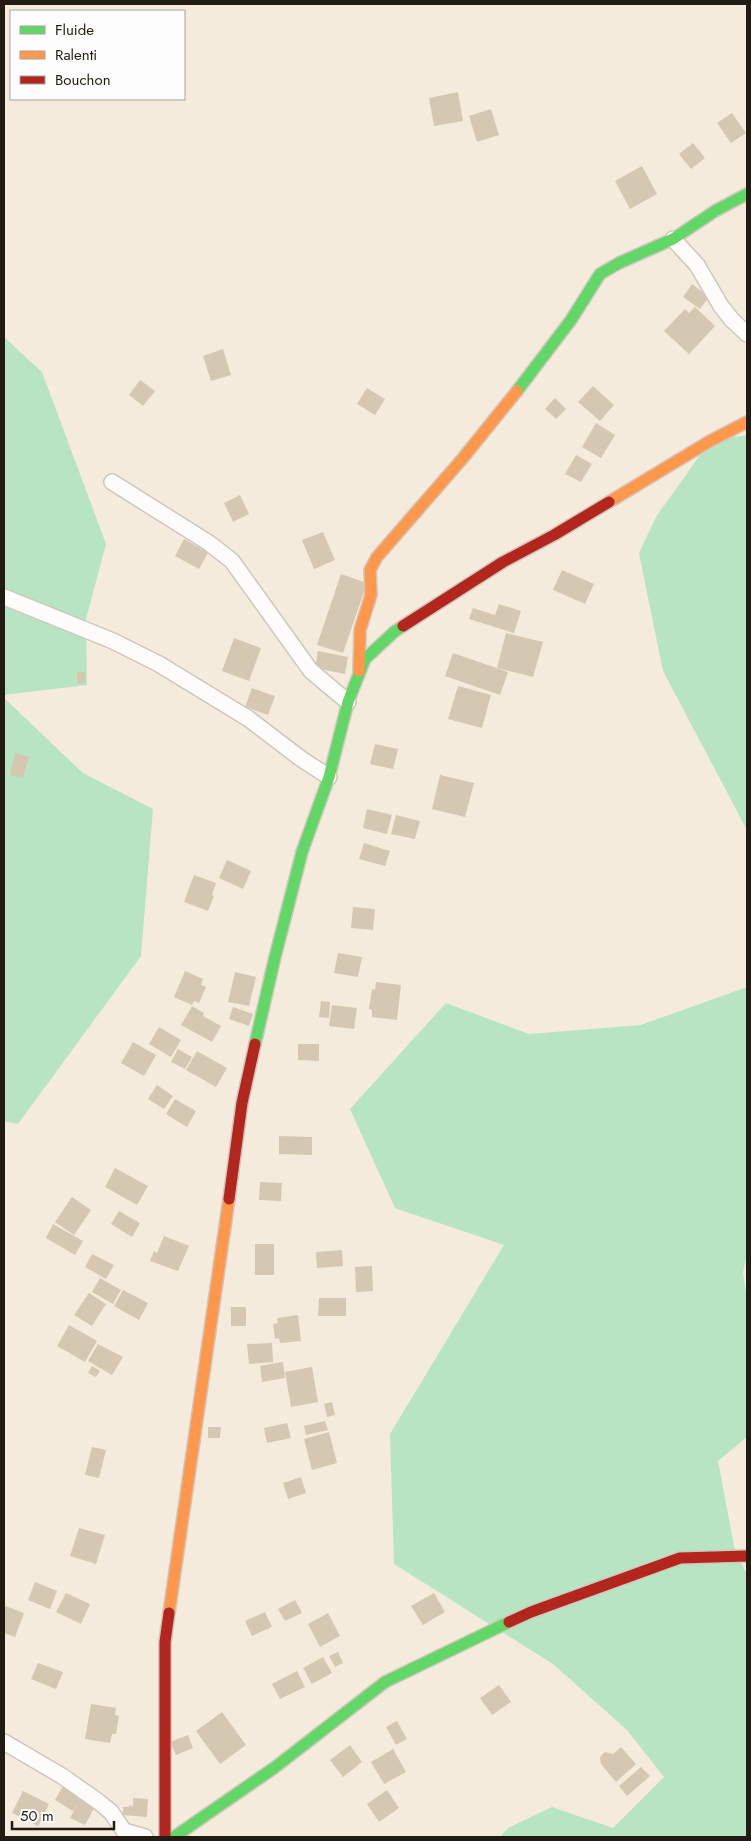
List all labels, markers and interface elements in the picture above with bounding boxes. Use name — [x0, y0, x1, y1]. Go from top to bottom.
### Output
legend — [10, 10, 185, 100]
text: Fluide — [55, 19, 94, 41]
text: Ralenti — [55, 44, 97, 66]
text: Bouchon — [55, 69, 111, 91]
scale bar — [12, 1798, 115, 1830]
text: 50 m — [20, 1805, 54, 1827]

